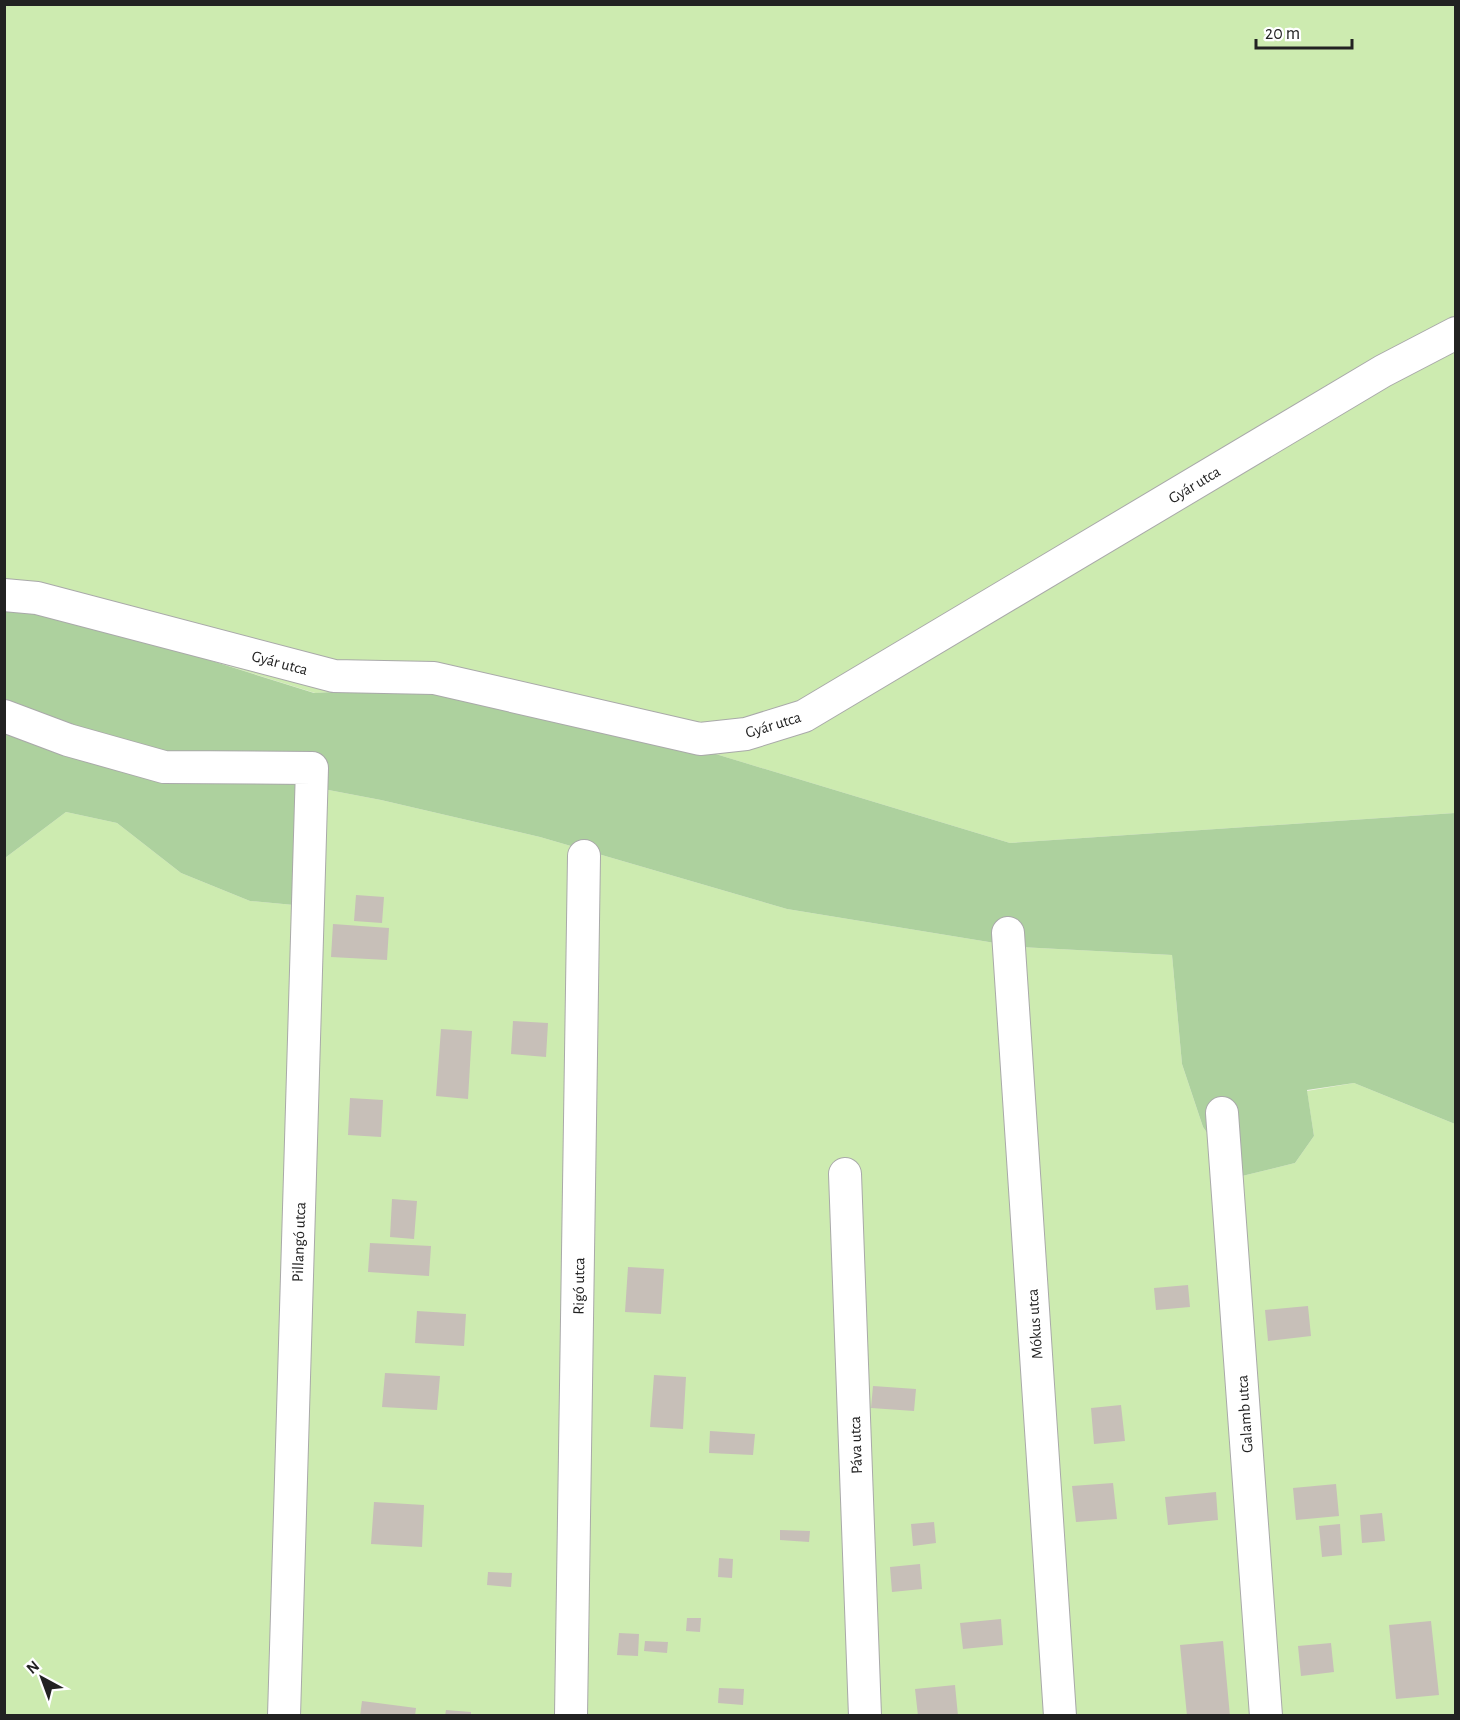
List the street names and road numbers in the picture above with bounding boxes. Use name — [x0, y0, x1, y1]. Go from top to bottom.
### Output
street label: Gyár utca — [1166, 463, 1224, 507]
street label: Gyár utca — [250, 648, 309, 679]
street label: Gyár utca — [744, 709, 803, 742]
street label: Pillangó utca — [290, 1202, 308, 1282]
street label: Rigó utca — [570, 1257, 588, 1315]
street label: Mókus utca — [1025, 1288, 1045, 1360]
street label: Galamb utca — [1234, 1374, 1256, 1453]
street label: Páva utca — [847, 1416, 865, 1474]

